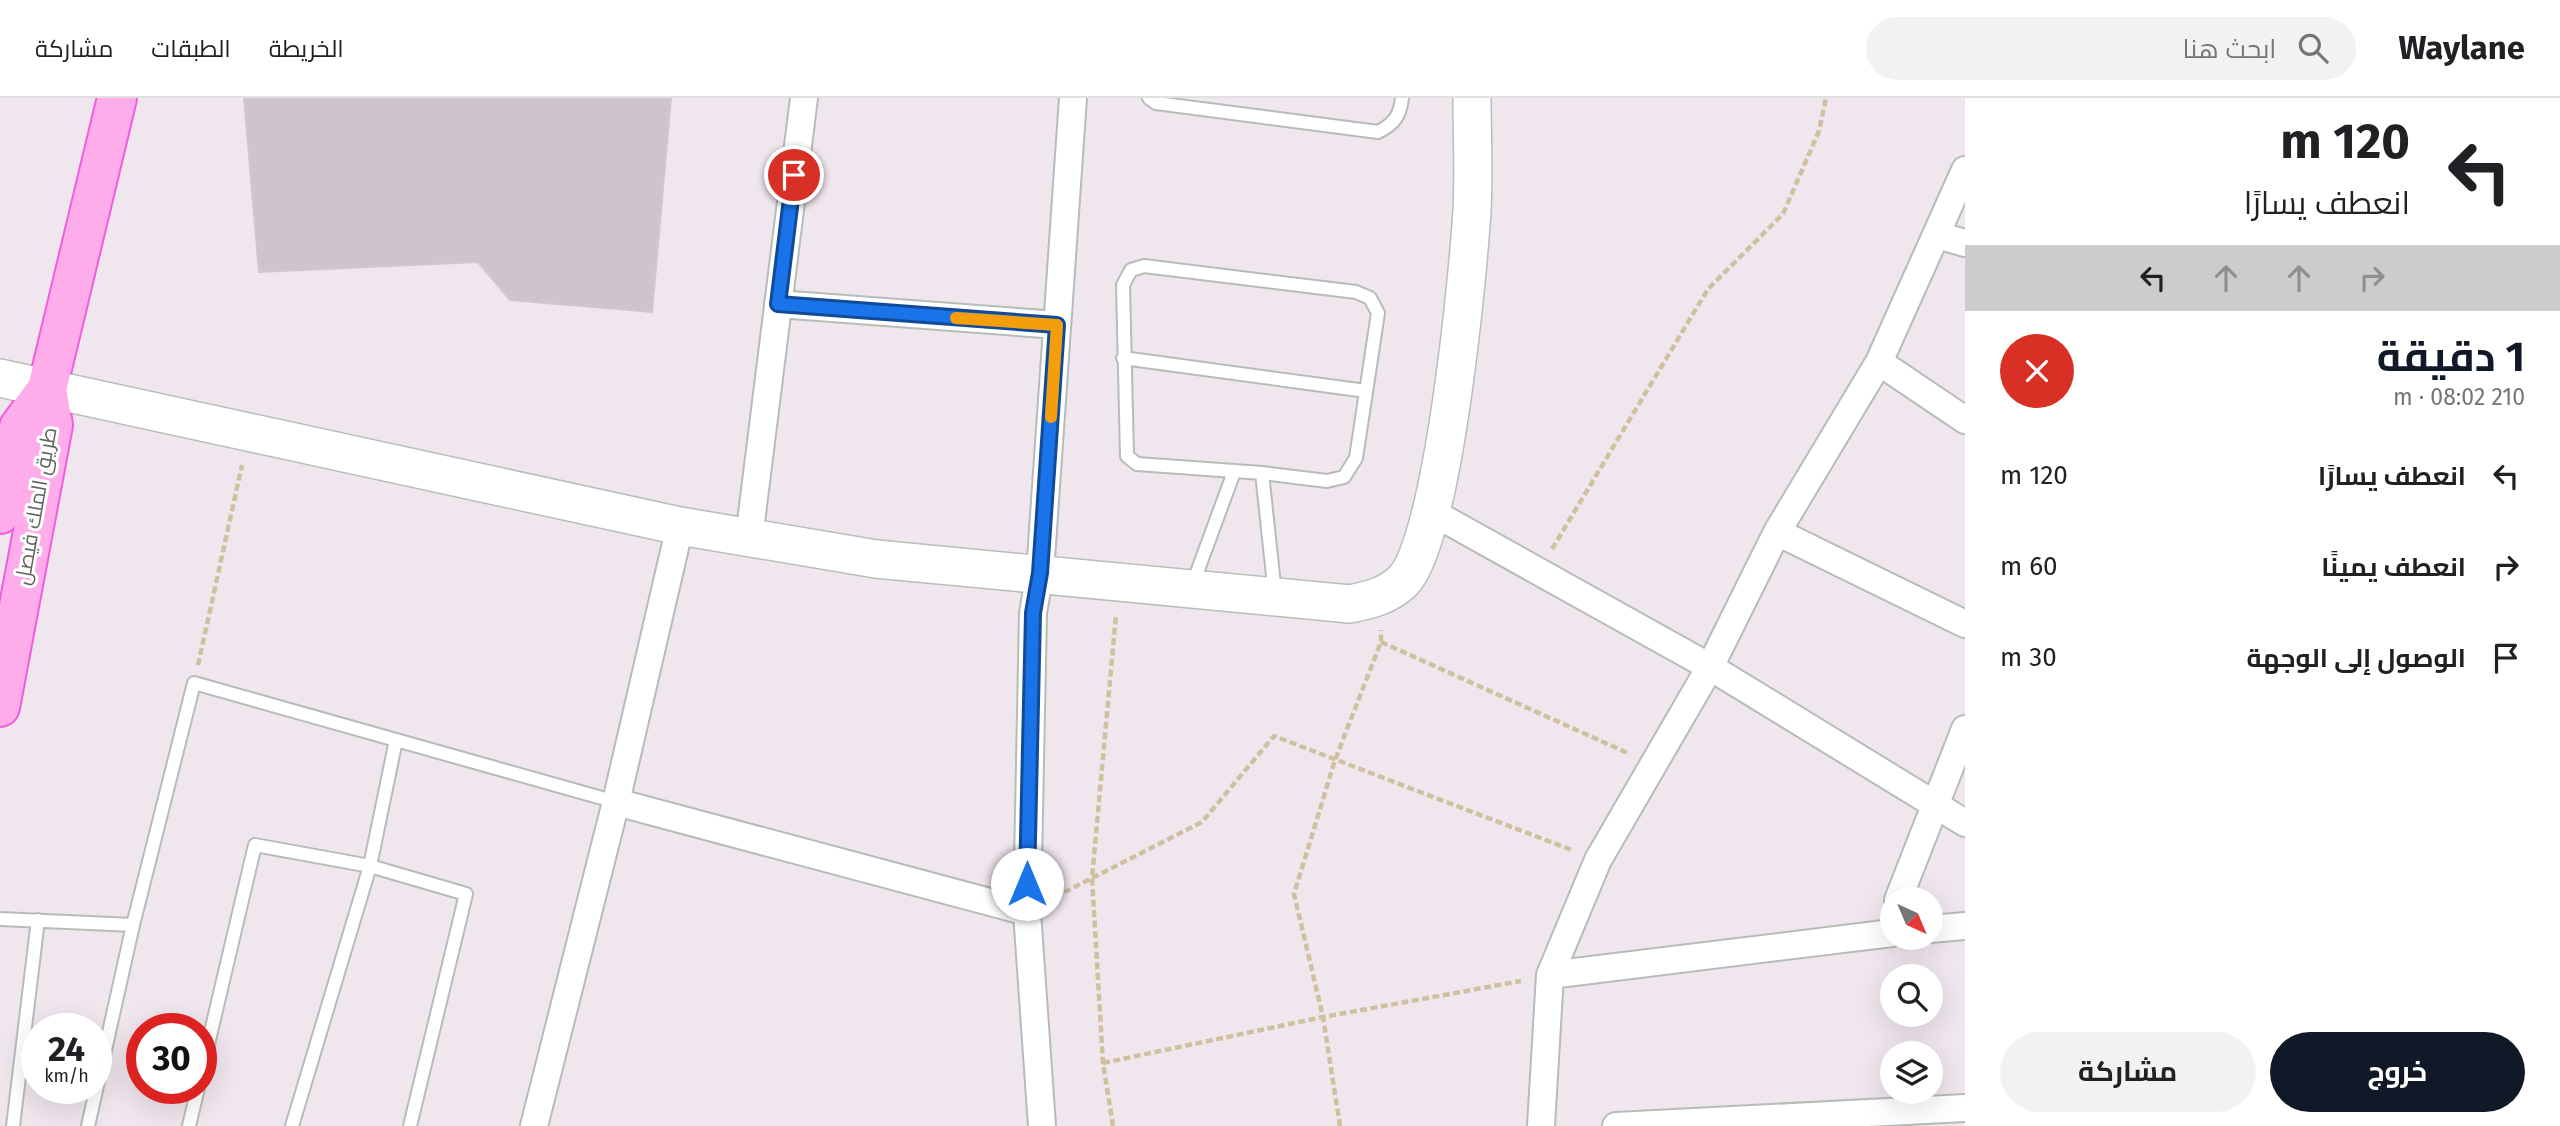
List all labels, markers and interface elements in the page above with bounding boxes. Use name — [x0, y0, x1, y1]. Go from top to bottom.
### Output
search box — [1866, 17, 2356, 80]
text: Waylane — [2398, 28, 2525, 68]
icon: search — [2294, 29, 2332, 67]
text: ابحث هنا — [2183, 34, 2276, 65]
text: مشاركة — [35, 35, 113, 63]
text: الطبقات — [151, 35, 231, 63]
text: الخريطة — [269, 35, 344, 63]
text: 120 m — [2280, 112, 2410, 171]
icon: left — [2434, 126, 2525, 217]
pin — [764, 145, 824, 205]
icon: arrive — [775, 156, 813, 194]
text: انعطف يسارًا — [2244, 184, 2410, 222]
icon: left — [2134, 259, 2172, 297]
icon: ahead — [2207, 259, 2245, 297]
icon: ahead — [2280, 259, 2318, 297]
icon: right — [2353, 259, 2391, 297]
text: 1 دقيقة — [2377, 332, 2525, 382]
button: close — [2000, 334, 2074, 408]
text: 210 m · 08:02 — [2393, 383, 2525, 411]
street label: طريق الملك فيصل — [9, 425, 63, 587]
icon: left — [2487, 457, 2525, 495]
text: 120 m — [2000, 460, 2068, 491]
text: انعطف يسارًا — [2318, 461, 2466, 492]
icon: right — [2487, 548, 2525, 586]
text: 60 m — [2000, 551, 2058, 582]
text: انعطف يمينًا — [2321, 552, 2466, 583]
icon: arrive — [2487, 639, 2525, 677]
text: 30 m — [2000, 642, 2057, 673]
text: الوصول إلى الوجهة — [2247, 643, 2466, 674]
position arrow — [990, 847, 1064, 921]
north arrow — [1880, 887, 1942, 950]
map controls — [1880, 887, 1943, 1104]
button: search — [1880, 964, 1943, 1027]
speed limit sign: 30 — [126, 1013, 217, 1104]
text: 24 — [48, 1028, 85, 1070]
button: مشاركة — [2000, 1032, 2256, 1112]
button: خروج — [2270, 1032, 2525, 1112]
button: layers — [1880, 1041, 1943, 1104]
text: km/h — [44, 1065, 89, 1087]

